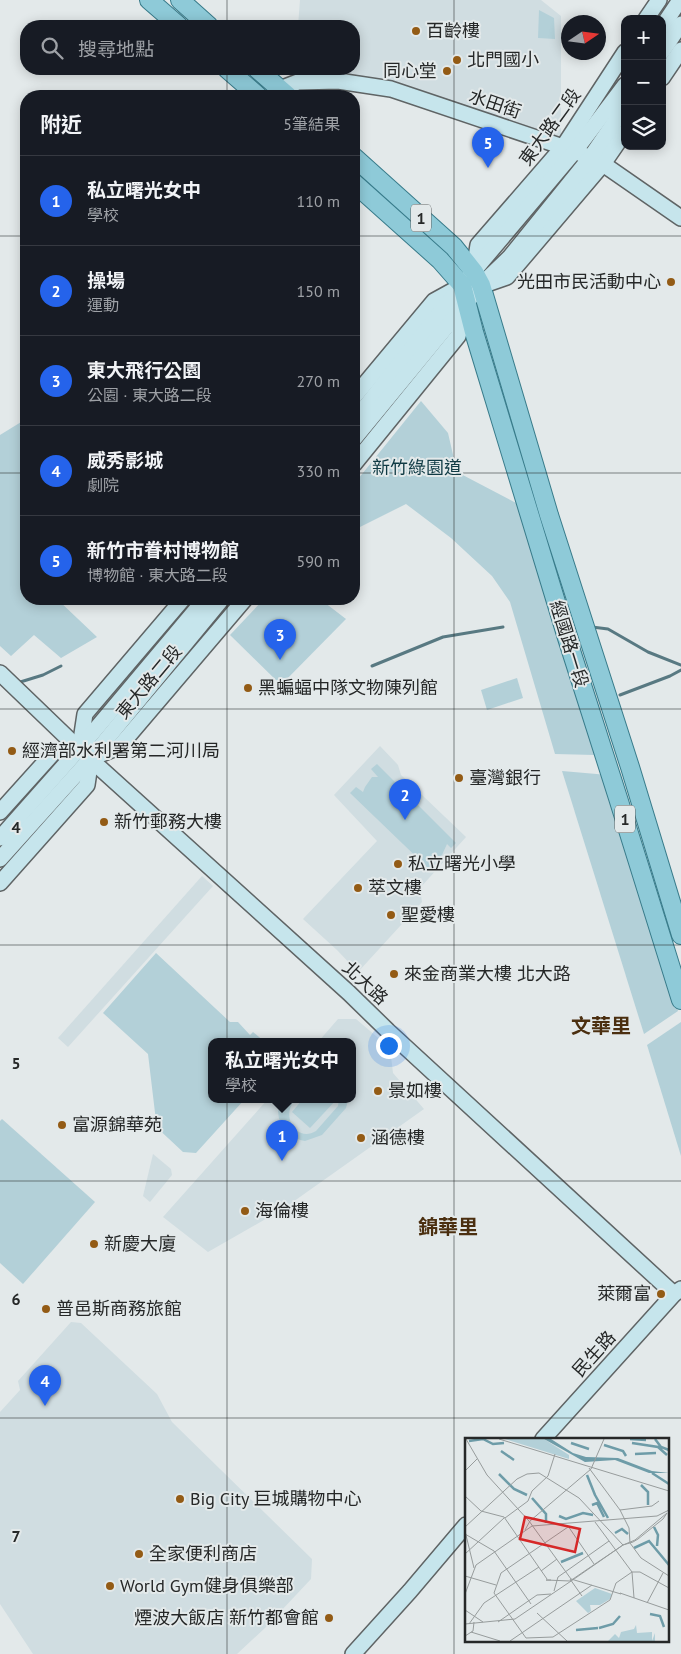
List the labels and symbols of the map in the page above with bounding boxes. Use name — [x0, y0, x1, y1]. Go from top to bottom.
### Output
north arrow — [561, 15, 606, 60]
place label: 百齡樓 — [426, 19, 480, 42]
marker: 百齡樓 — [410, 25, 422, 37]
place label: 北門國小 — [467, 48, 539, 71]
marker: 北門國小 — [451, 54, 463, 66]
place label: 同心堂 — [383, 59, 437, 82]
marker: 同心堂 — [441, 65, 453, 77]
street label: 水田街 — [466, 84, 524, 123]
street label: 東大路二段 — [514, 84, 585, 170]
pin: 5 — [472, 127, 504, 168]
road number: 1 — [411, 204, 431, 232]
place label: 光田市民活動中心 — [517, 270, 661, 293]
marker: 光田市民活動中心 — [665, 276, 677, 288]
park label: 新竹綠園道 — [372, 456, 462, 479]
street label: 經國路一段 — [545, 597, 594, 690]
pin: 3 — [264, 619, 296, 660]
street label: 東大路二段 — [111, 640, 186, 724]
place label: 黑蝙蝠中隊文物陳列館 — [258, 676, 438, 699]
marker: 黑蝙蝠中隊文物陳列館 — [242, 682, 254, 694]
place label: 經濟部水利署第二河川局 — [22, 739, 220, 762]
marker: 經濟部水利署第二河川局 — [6, 745, 18, 757]
place label: 臺灣銀行 — [469, 766, 541, 789]
marker: 臺灣銀行 — [453, 772, 465, 784]
pin: 2 — [389, 779, 421, 820]
road number: 1 — [615, 806, 635, 832]
place label: 新竹郵務大樓 — [114, 810, 222, 833]
marker: 新竹郵務大樓 — [98, 816, 110, 828]
text: 4 — [11, 817, 21, 837]
place label: 私立曙光小學 — [408, 852, 516, 875]
marker: 私立曙光小學 — [392, 858, 404, 870]
place label: 萃文樓 — [368, 876, 422, 899]
marker: 萃文樓 — [352, 882, 364, 894]
place label: 聖愛樓 — [401, 903, 455, 926]
marker: 聖愛樓 — [385, 909, 397, 921]
street label: 北大路 — [338, 956, 393, 1009]
place label: 來金商業大樓 北大路 — [404, 962, 571, 985]
marker: 來金商業大樓 北大路 — [388, 968, 400, 980]
district label: 文華里 — [571, 1013, 631, 1039]
your location — [376, 1033, 402, 1059]
text: 5 — [11, 1053, 21, 1073]
place label: 景如樓 — [388, 1079, 442, 1102]
marker: 景如樓 — [372, 1085, 384, 1097]
place label: 富源錦華苑 — [72, 1113, 162, 1136]
marker: 富源錦華苑 — [56, 1119, 68, 1131]
pin: 1 — [266, 1120, 298, 1161]
place label: 涵德樓 — [371, 1126, 425, 1149]
marker: 涵德樓 — [355, 1132, 367, 1144]
place label: 海倫樓 — [255, 1199, 309, 1222]
marker: 海倫樓 — [239, 1205, 251, 1217]
district label: 錦華里 — [418, 1214, 478, 1240]
place label: 新慶大廈 — [104, 1232, 176, 1255]
marker: 新慶大廈 — [88, 1238, 100, 1250]
place label: 萊爾富 — [597, 1282, 651, 1305]
marker: 萊爾富 — [655, 1288, 667, 1300]
text: 6 — [11, 1289, 21, 1309]
place label: 普邑斯商務旅館 — [56, 1297, 182, 1320]
marker: 普邑斯商務旅館 — [40, 1303, 52, 1315]
street label: 民生路 — [567, 1326, 620, 1381]
pin: 4 — [29, 1365, 61, 1406]
inset map — [465, 1438, 668, 1642]
place label: Big City 巨城購物中心 — [190, 1487, 362, 1510]
marker: Big City 巨城購物中心 — [174, 1493, 186, 1505]
text: 7 — [11, 1526, 21, 1546]
place label: 全家便利商店 — [149, 1542, 257, 1565]
marker: 全家便利商店 — [133, 1548, 145, 1560]
place label: World Gym健身俱樂部 — [120, 1574, 294, 1597]
marker: World Gym健身俱樂部 — [104, 1580, 116, 1592]
place label: 煙波大飯店 新竹都會館 — [134, 1606, 319, 1629]
marker: 煙波大飯店 新竹都會館 — [323, 1612, 335, 1624]

